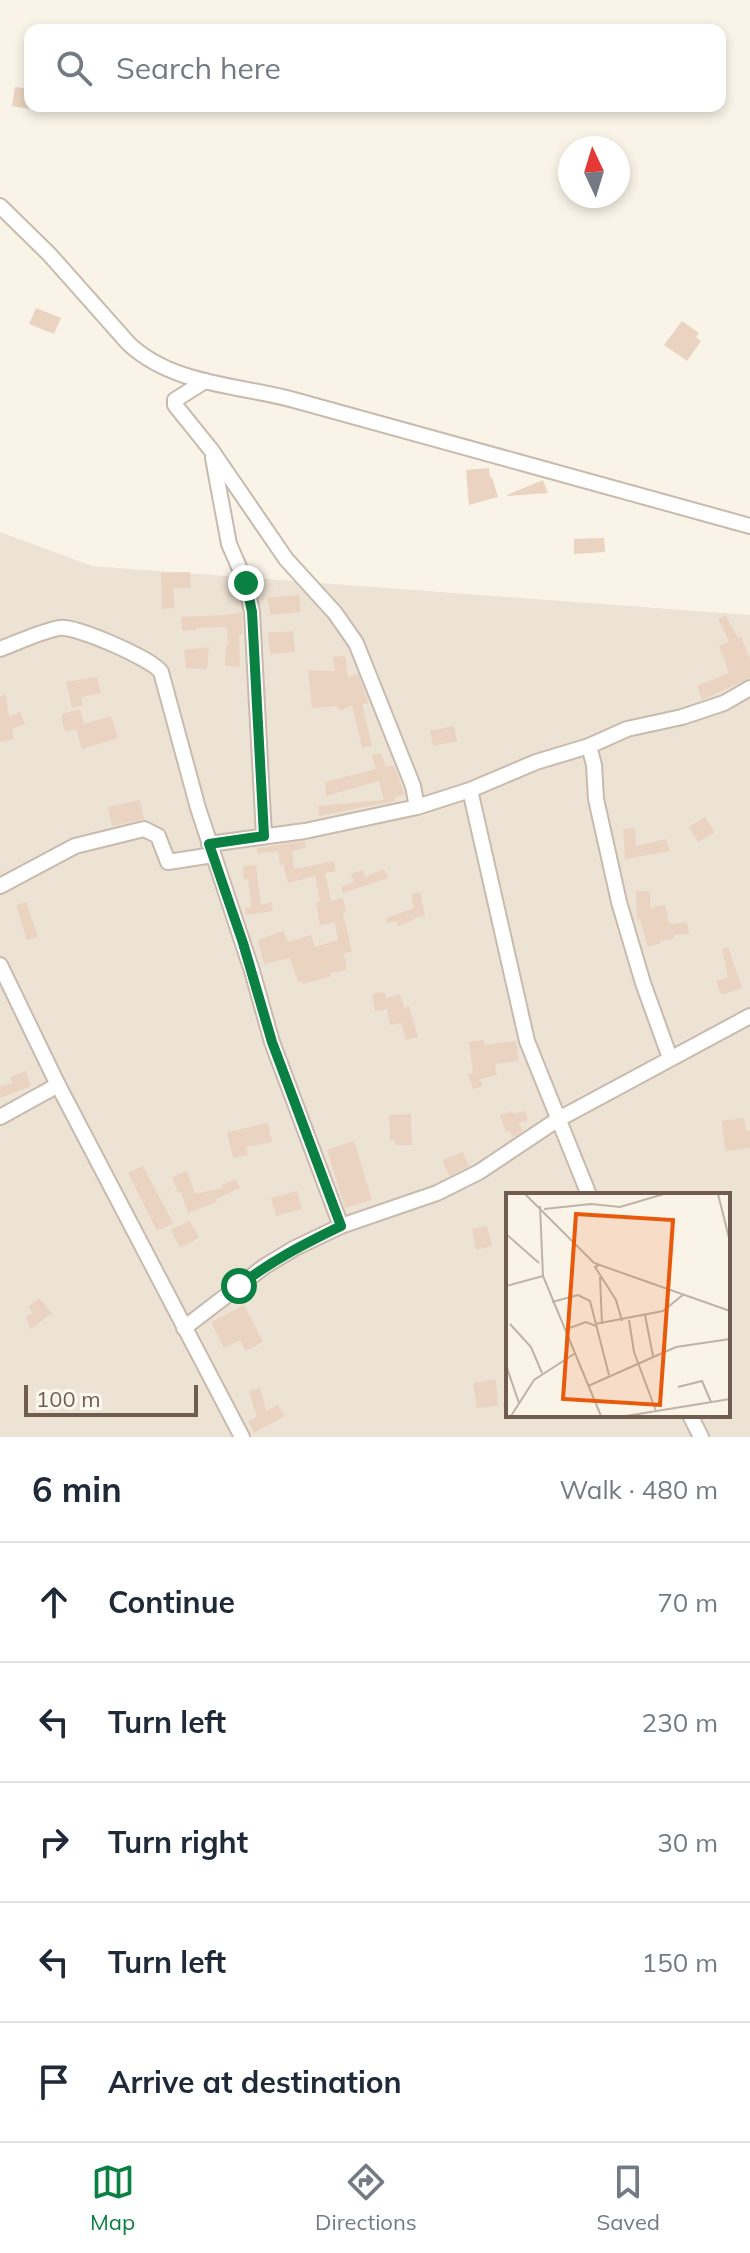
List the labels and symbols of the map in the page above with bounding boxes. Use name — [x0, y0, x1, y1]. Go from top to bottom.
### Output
north arrow — [558, 136, 630, 208]
route end — [228, 565, 264, 601]
inset map — [506, 1193, 730, 1417]
route start — [221, 1268, 257, 1304]
scale bar — [24, 1381, 198, 1417]

